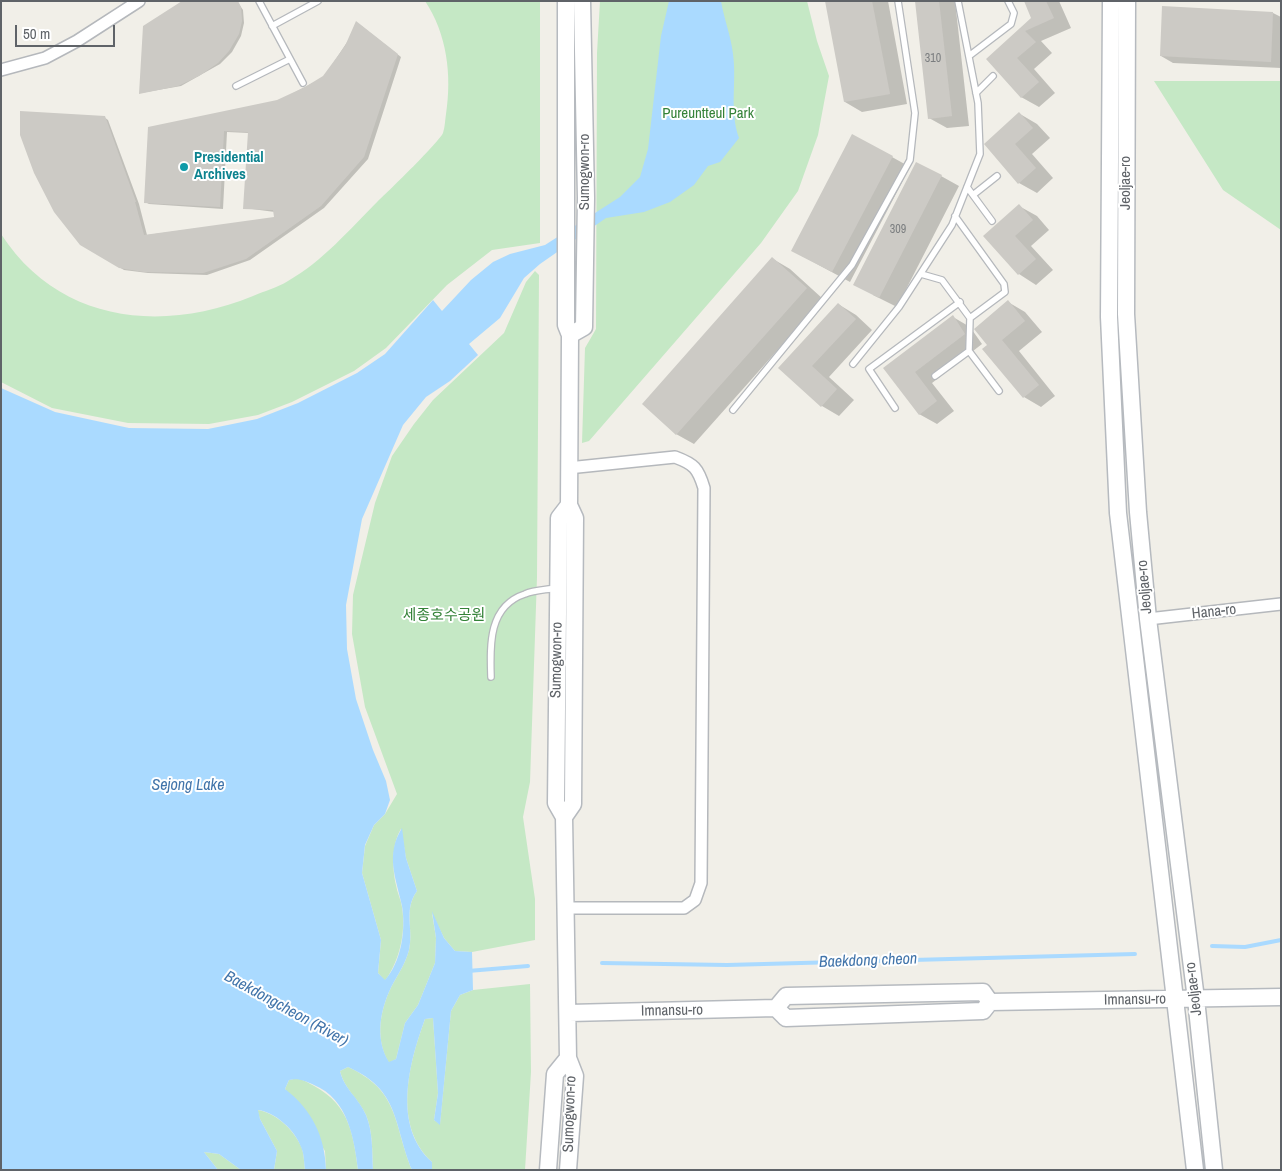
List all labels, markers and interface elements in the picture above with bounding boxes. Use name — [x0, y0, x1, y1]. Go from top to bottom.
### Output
scale bar — [18, 15, 118, 47]
text: 50 m — [23, 23, 50, 44]
house number: 310 — [925, 52, 941, 66]
park label: Pureuntteul Park — [662, 105, 754, 123]
street label: Sumogwon-ro — [576, 134, 594, 210]
place label: Presidential Archives — [194, 149, 264, 184]
street label: Jeoljae-ro — [1117, 156, 1135, 210]
marker: Presidential Archives — [178, 161, 190, 173]
house number: 309 — [890, 223, 906, 237]
street label: Jeoljae-ro — [1134, 559, 1156, 615]
street label: Hana-ro — [1191, 601, 1237, 623]
park label: 세종호수공원 — [403, 607, 485, 625]
street label: Sumogwon-ro — [547, 622, 567, 698]
water label: Sejong Lake — [152, 776, 224, 796]
water label: Baekdong cheon — [818, 950, 918, 972]
street label: Jeoljae-ro — [1182, 961, 1206, 1017]
water label: Baekdongcheon (River) — [221, 967, 351, 1051]
street label: Imnansu-ro — [1104, 990, 1166, 1010]
street label: Imnansu-ro — [641, 1001, 703, 1021]
street label: Sumogwon-ro — [560, 1075, 580, 1153]

